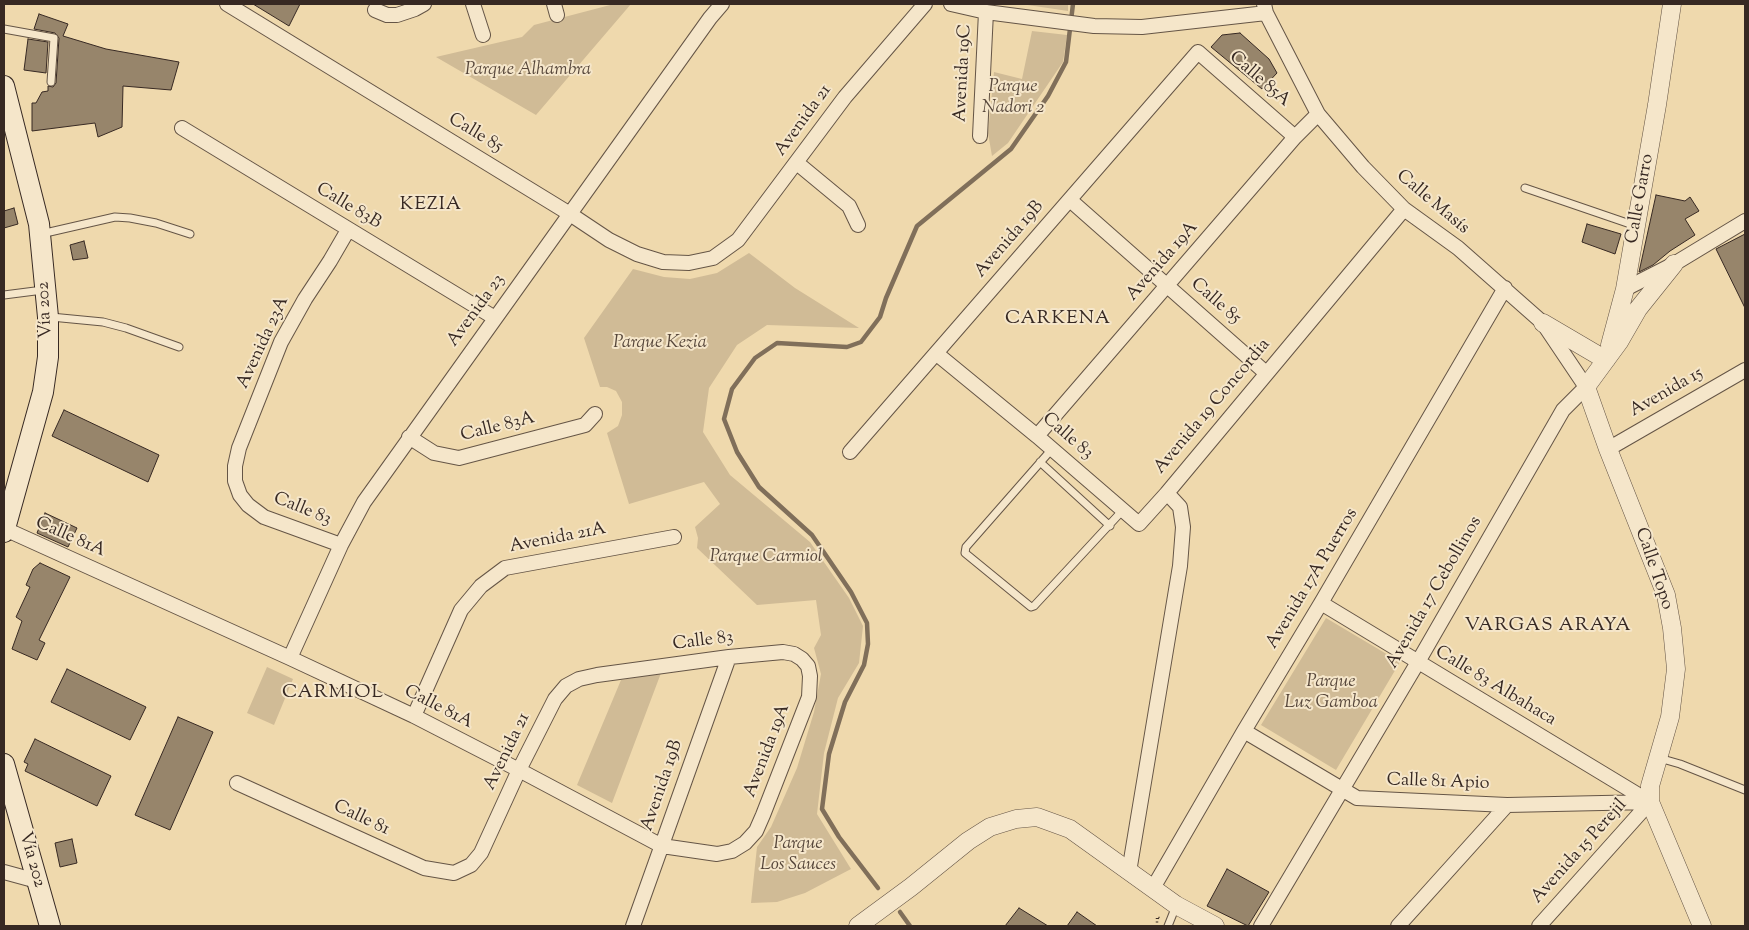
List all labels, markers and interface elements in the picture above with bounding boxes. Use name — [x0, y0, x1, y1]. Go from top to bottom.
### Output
street label: Avenida 19C — [951, 23, 977, 123]
street label: Calle 85A — [1224, 47, 1294, 113]
park label: Parque Alhambra — [465, 60, 591, 82]
park label: Parque Nadori 2 — [982, 77, 1044, 120]
street label: Avenida 21 — [771, 81, 837, 161]
street label: Calle 85 — [444, 109, 506, 159]
street label: Calle Garro — [1622, 152, 1660, 246]
street label: Calle Masís — [1391, 166, 1473, 240]
street label: Calle 83B — [311, 179, 385, 235]
district label: KEZIA — [399, 195, 463, 217]
street label: Avenida 19B — [971, 197, 1049, 283]
street label: Avenida 19A — [1123, 218, 1203, 306]
street label: Avenida 23 — [443, 270, 511, 352]
street label: Calle 85 — [1185, 274, 1245, 330]
street label: Vía 202 — [34, 281, 58, 339]
street label: Avenida 23A — [233, 293, 295, 393]
district label: CARKENA — [1004, 309, 1112, 331]
park label: Parque Kezia — [613, 333, 707, 355]
street label: Avenida 19 Concordia — [1150, 335, 1276, 479]
street label: Avenida 15 — [1626, 363, 1708, 423]
street label: Calle 83A — [459, 408, 537, 448]
street label: Calle 83 — [1037, 409, 1097, 465]
street label: Calle 83 — [270, 489, 334, 531]
street label: Avenida 17A Puerros — [1262, 505, 1364, 653]
street label: Calle 81A — [32, 513, 108, 563]
street label: Avenida 17 Cebollinos — [1383, 513, 1487, 673]
street label: Avenida 21A — [508, 519, 608, 559]
street label: Calle Topo — [1629, 525, 1677, 613]
park label: Parque Carmiol — [710, 547, 822, 569]
district label: VARGAS ARAYA — [1463, 616, 1633, 638]
street label: Calle 83 — [671, 628, 735, 656]
street label: Calle 83 Albahaca — [1430, 642, 1560, 732]
park label: Parque Luz Gamboa — [1284, 672, 1378, 714]
street label: Calle 81A — [400, 681, 476, 735]
district label: CARMIOL — [281, 683, 385, 705]
street label: Avenida 19A — [740, 701, 796, 801]
street label: Avenida 21 — [480, 710, 536, 794]
street label: Avenida 19B — [637, 738, 689, 834]
street label: Calle 81 Apio — [1386, 770, 1490, 796]
street label: Avenida 15 Perejil — [1528, 795, 1632, 909]
street label: Calle 81 — [329, 797, 393, 841]
street label: Vía 202 — [13, 830, 49, 890]
park label: Parque Los Sauces — [760, 834, 836, 876]

